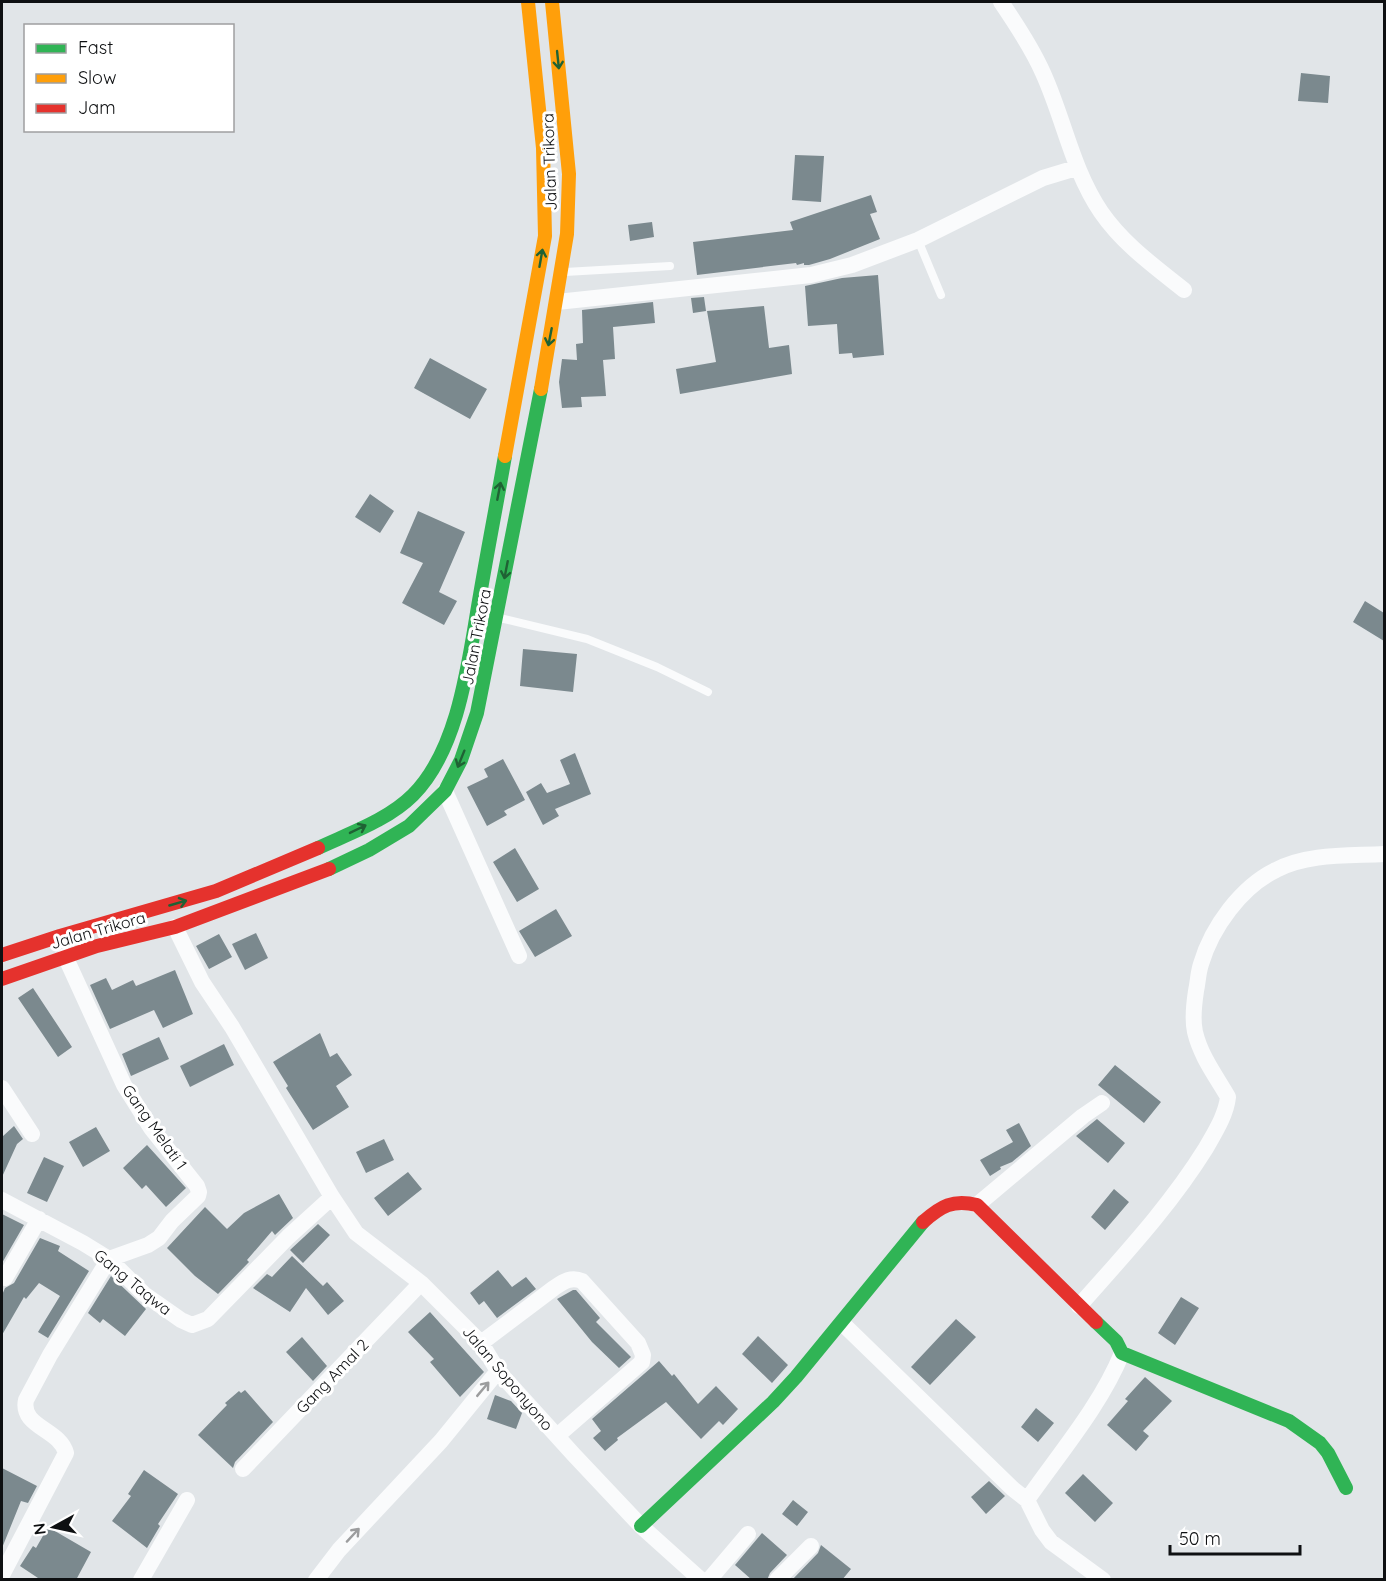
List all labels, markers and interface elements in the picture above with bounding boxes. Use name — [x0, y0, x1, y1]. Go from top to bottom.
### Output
legend — [24, 24, 234, 132]
text: Fast — [78, 36, 113, 59]
one-way arrow — [553, 49, 564, 69]
text: Slow — [78, 66, 116, 89]
text: Jam — [78, 96, 116, 119]
street label: Jalan Trikora — [537, 113, 561, 211]
one-way arrow — [536, 248, 547, 268]
one-way arrow — [544, 326, 555, 346]
one-way arrow — [494, 482, 505, 501]
one-way arrow — [500, 559, 511, 579]
street label: Jalan Trikora — [457, 587, 495, 687]
one-way arrow — [455, 749, 466, 768]
one-way arrow — [349, 823, 367, 834]
one-way arrow — [168, 897, 187, 908]
street label: Jalan Trikora — [48, 907, 148, 953]
street label: Gang Melati 1 — [118, 1081, 192, 1173]
street label: Gang Taqwa — [90, 1245, 176, 1319]
street label: Jalan Soponyono — [458, 1322, 558, 1434]
street label: Gang Amal 2 — [291, 1334, 373, 1418]
one-way arrow — [476, 1382, 490, 1397]
north arrow — [24, 1497, 84, 1557]
scale bar — [1170, 1518, 1300, 1556]
text: N — [28, 1522, 50, 1536]
one-way arrow — [346, 1527, 360, 1542]
text: 50 m — [1179, 1527, 1221, 1550]

